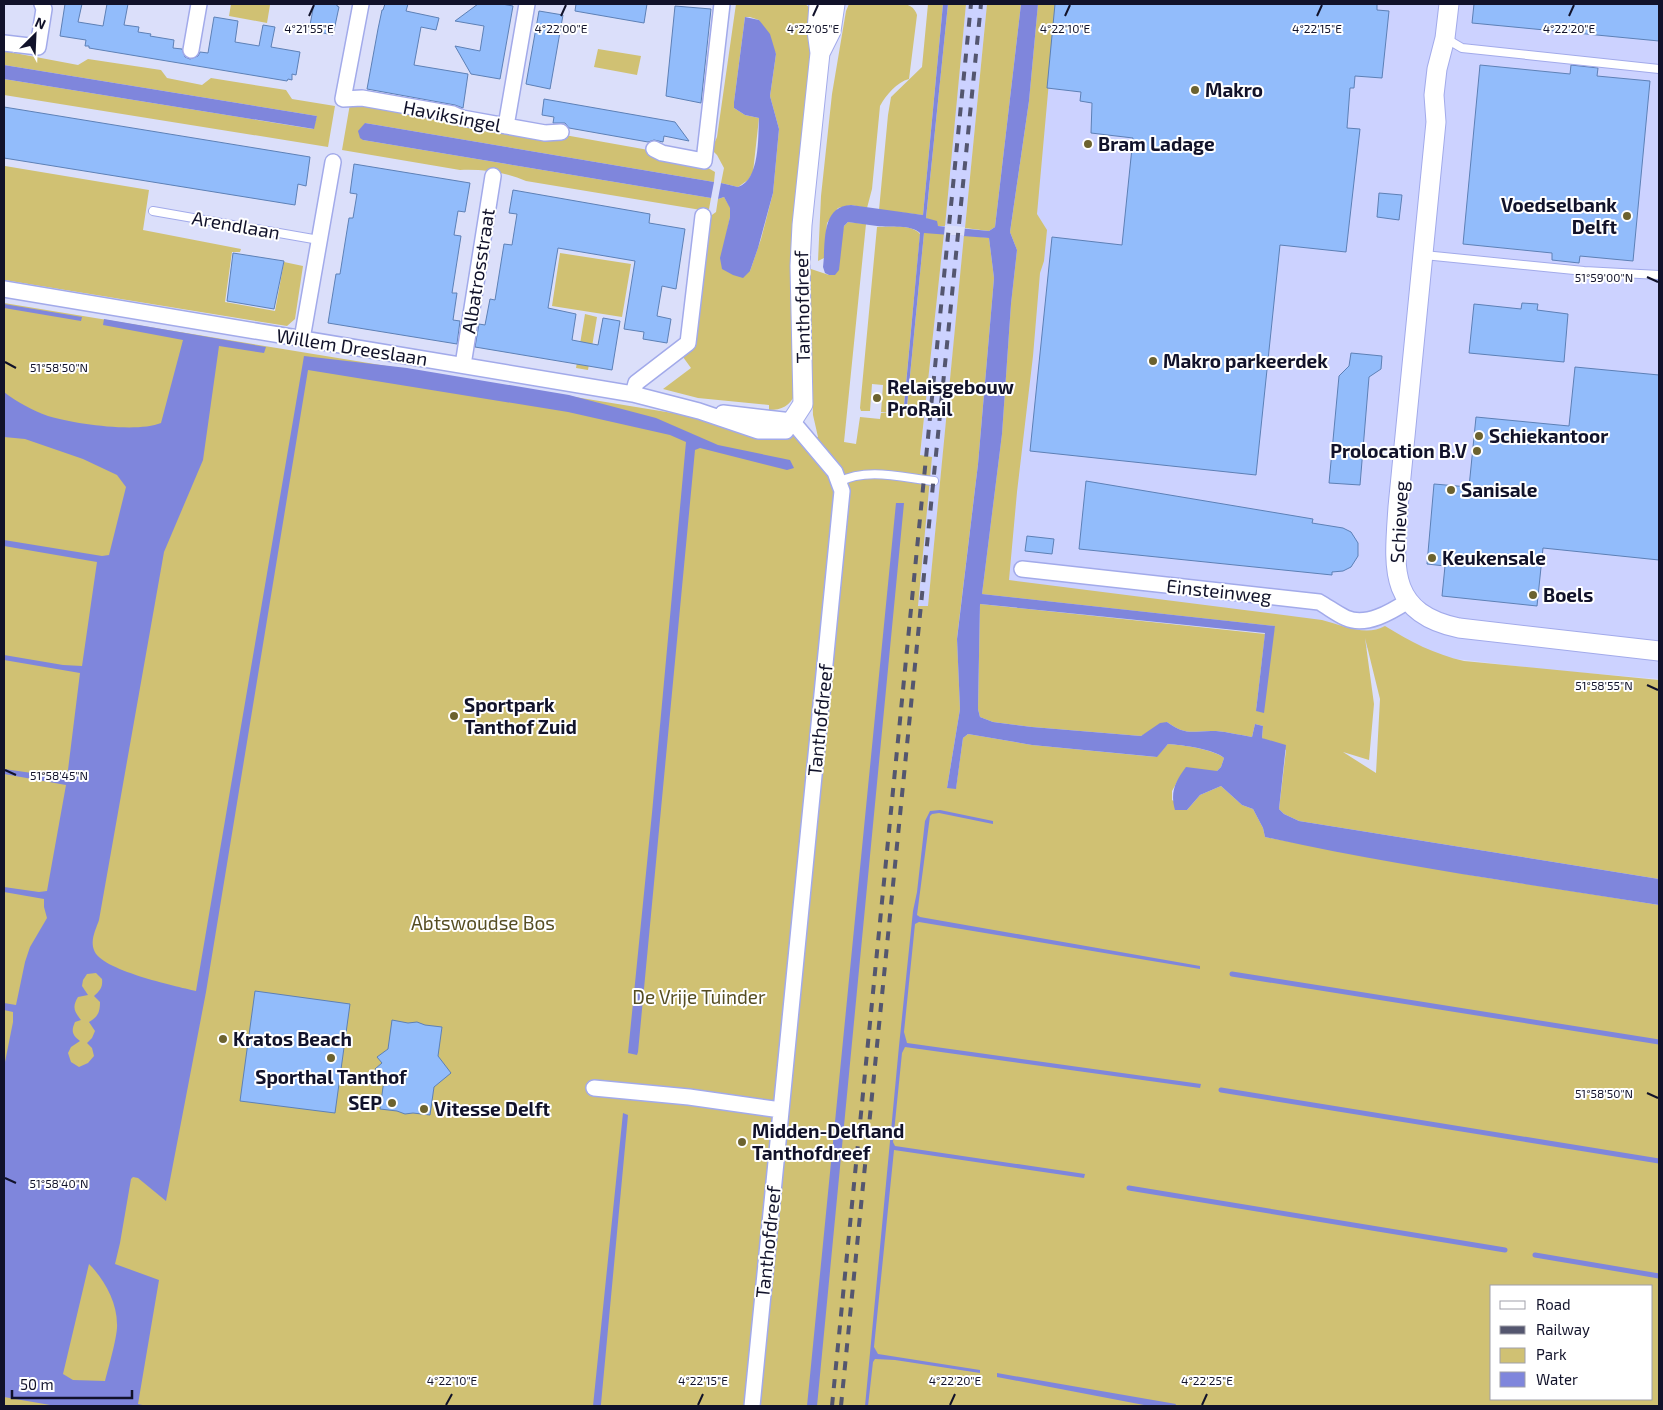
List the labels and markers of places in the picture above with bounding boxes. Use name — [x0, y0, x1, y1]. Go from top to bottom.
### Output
place label: Makro — [1205, 78, 1263, 101]
marker: Makro — [1189, 84, 1201, 96]
place label: Bram Ladage — [1098, 132, 1215, 155]
marker: Bram Ladage — [1082, 138, 1094, 150]
place label: Voedselbank Delft — [1501, 193, 1617, 238]
marker: Voedselbank Delft — [1621, 210, 1633, 222]
place label: Makro parkeerdek — [1163, 349, 1328, 372]
marker: Makro parkeerdek — [1147, 355, 1159, 367]
place label: Relaisgebouw ProRail — [887, 375, 1014, 420]
marker: Relaisgebouw ProRail — [871, 392, 883, 404]
place label: Schiekantoor — [1489, 424, 1608, 447]
marker: Schiekantoor — [1473, 430, 1485, 442]
place label: Prolocation B.V — [1330, 439, 1468, 462]
marker: Prolocation B.V — [1471, 445, 1483, 457]
place label: Sanisale — [1461, 478, 1538, 501]
marker: Sanisale — [1445, 484, 1457, 496]
place label: Keukensale — [1442, 546, 1546, 569]
marker: Keukensale — [1426, 552, 1438, 564]
place label: Boels — [1543, 583, 1593, 606]
marker: Boels — [1527, 589, 1539, 601]
place label: Sportpark Tanthof Zuid — [464, 693, 577, 738]
marker: Sportpark Tanthof Zuid — [448, 710, 460, 722]
place label: Kratos Beach — [233, 1027, 352, 1050]
marker: Kratos Beach — [217, 1033, 229, 1045]
marker: Sporthal Tanthof — [325, 1052, 337, 1064]
place label: Sporthal Tanthof — [255, 1065, 408, 1088]
place label: SEP — [348, 1091, 382, 1114]
marker: SEP — [386, 1097, 398, 1109]
place label: Vitesse Delft — [434, 1097, 550, 1120]
marker: Vitesse Delft — [418, 1103, 430, 1115]
place label: Midden-Delfland Tanthofdreef — [752, 1119, 904, 1164]
marker: Midden-Delfland Tanthofdreef — [736, 1136, 748, 1148]

